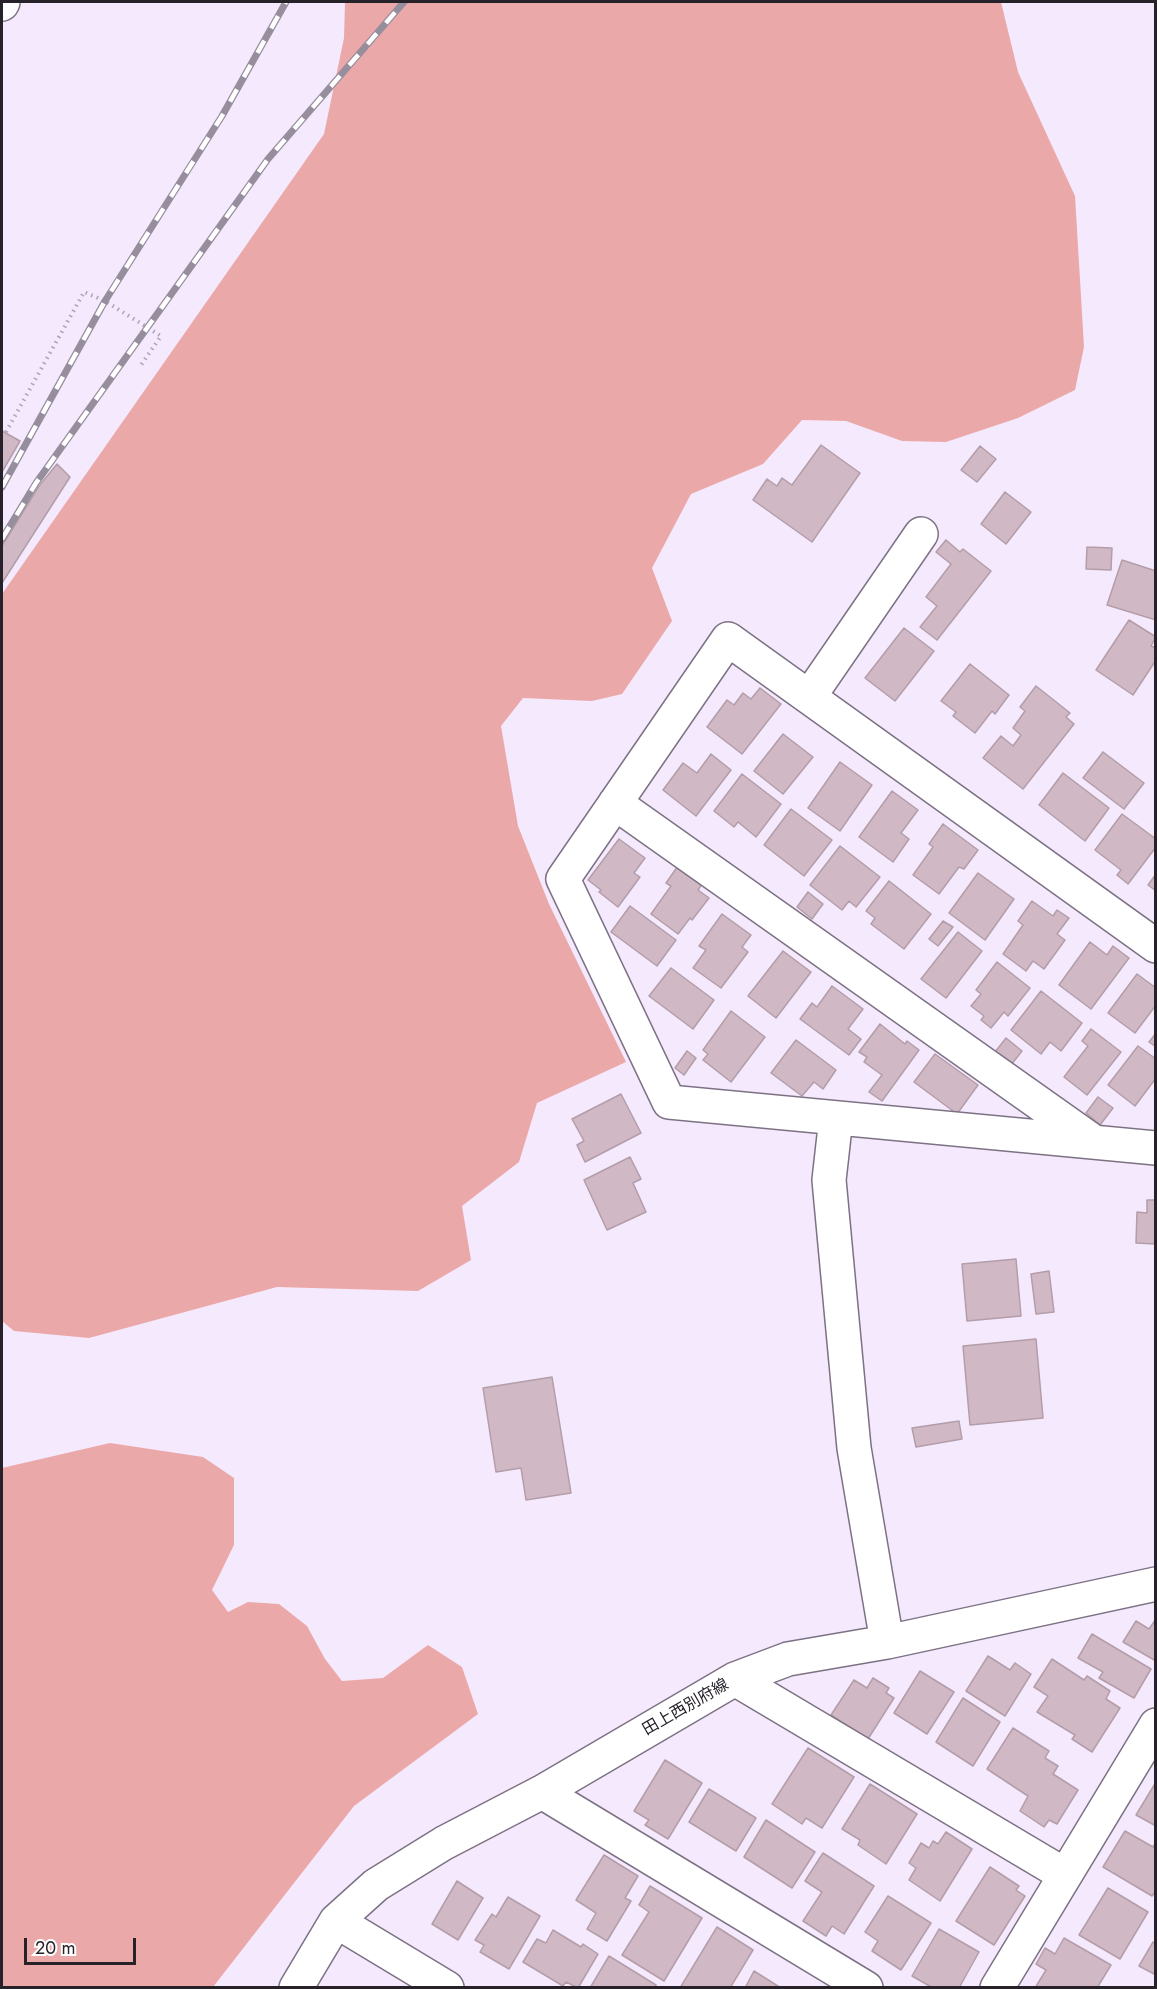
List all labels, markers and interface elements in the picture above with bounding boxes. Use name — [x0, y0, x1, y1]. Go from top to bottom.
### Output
street label: 田上西別府線 — [640, 1676, 732, 1740]
scale bar — [27, 1926, 140, 1964]
text: 20 m — [35, 1935, 75, 1961]

